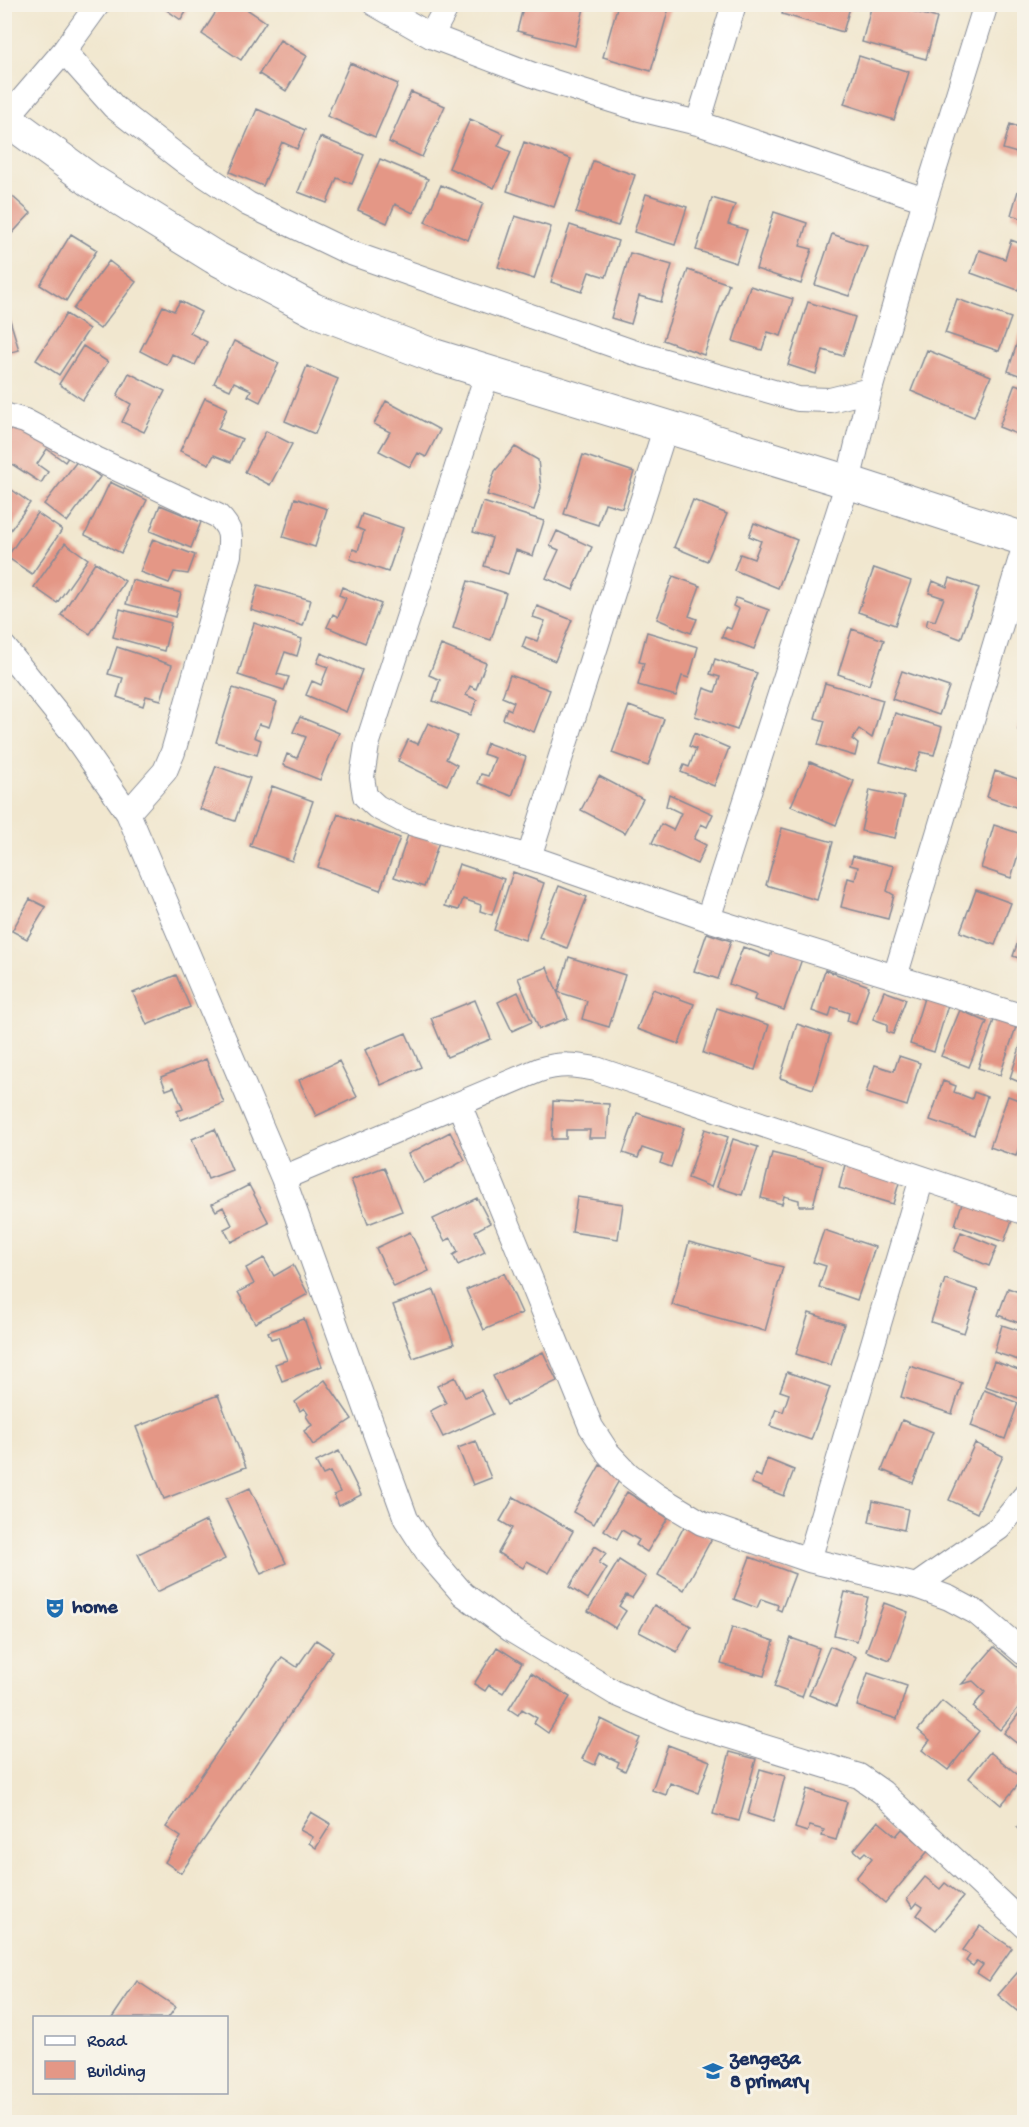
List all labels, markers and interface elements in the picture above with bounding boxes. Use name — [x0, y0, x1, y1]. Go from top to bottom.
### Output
theatre icon: home — [43, 1596, 67, 1620]
place label: home — [72, 1597, 118, 1620]
legend — [33, 2016, 228, 2094]
text: Road — [87, 2032, 128, 2053]
place label: zengeza 8 primary — [729, 2049, 809, 2095]
school or university icon: zengeza 8 primary — [701, 2059, 725, 2083]
text: Building — [86, 2062, 146, 2083]

